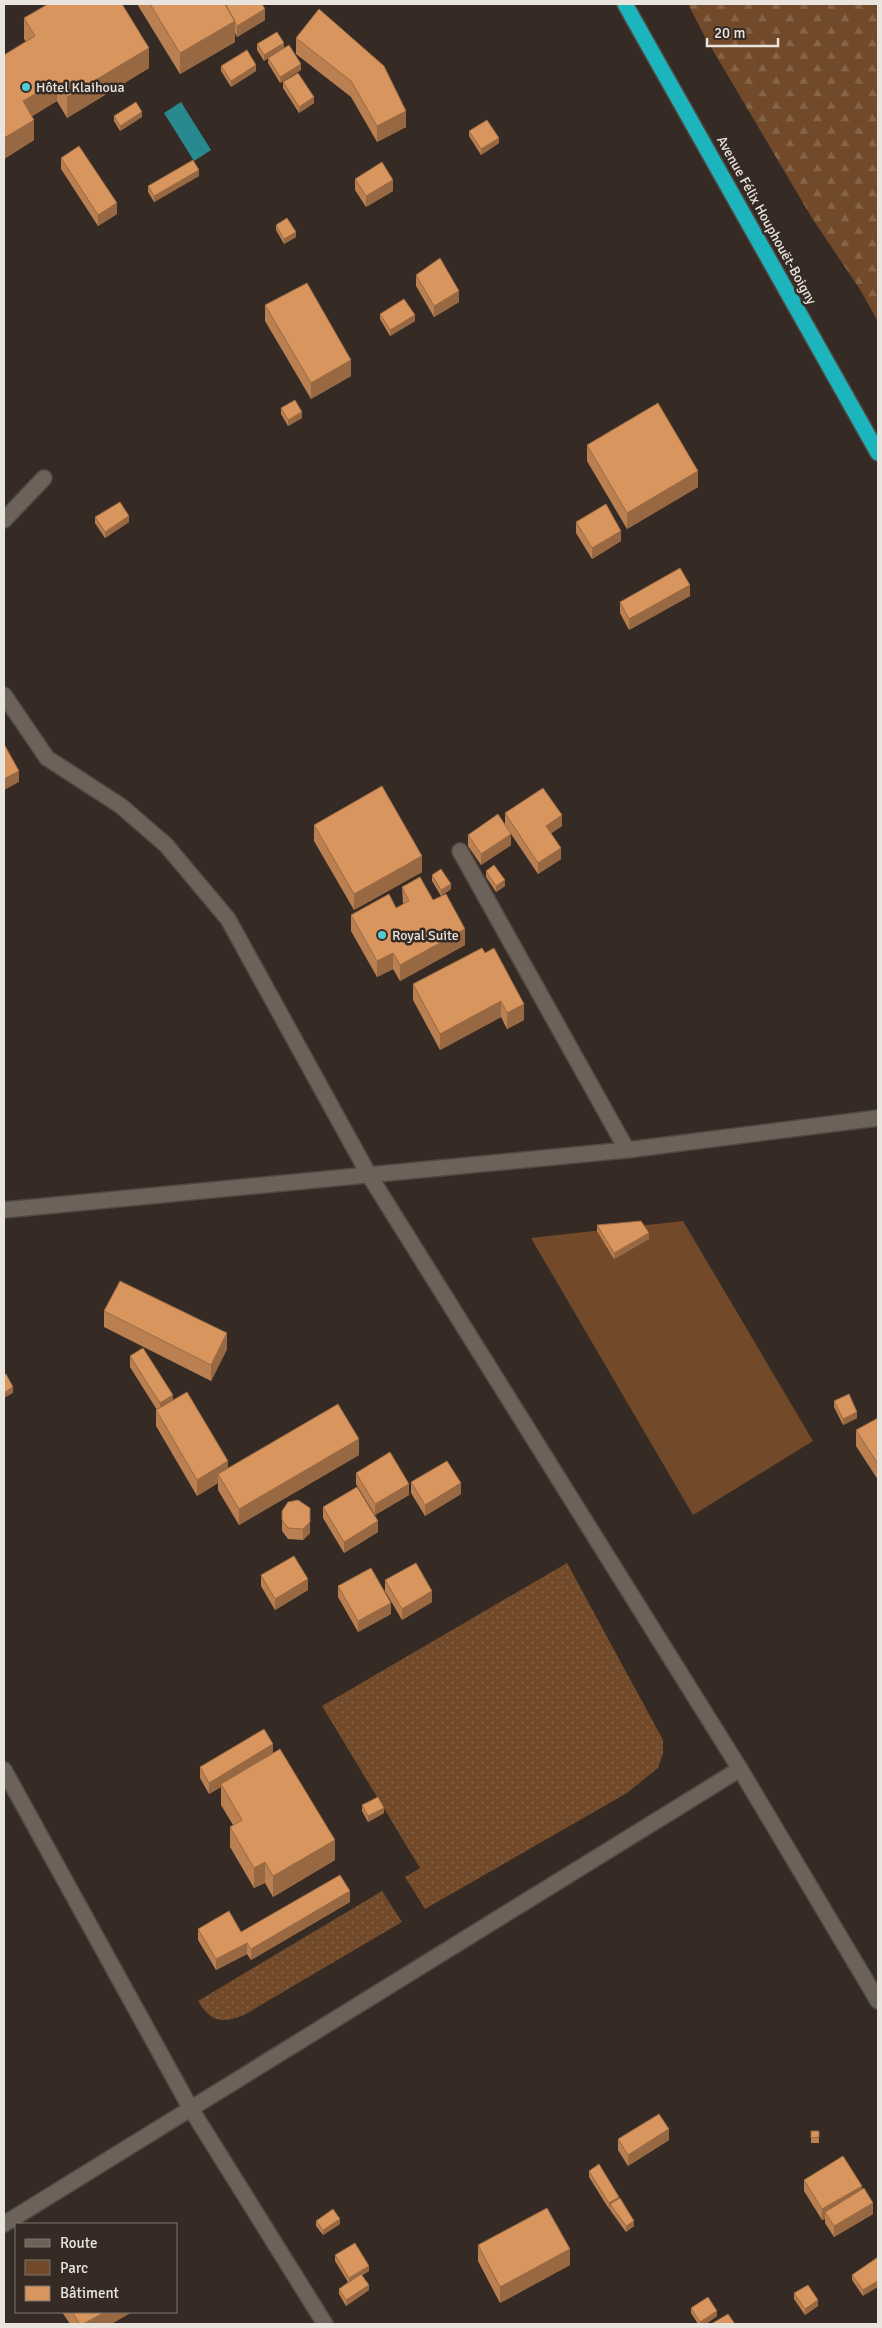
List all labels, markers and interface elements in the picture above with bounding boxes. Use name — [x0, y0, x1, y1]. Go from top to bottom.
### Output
scale bar — [707, 15, 778, 47]
text: 20 m — [714, 24, 745, 42]
place label: Hôtel Klaihoua — [36, 79, 125, 96]
marker: Hôtel Klaihoua — [20, 81, 32, 93]
street label: Avenue Félix Houphouët-Boigny — [713, 133, 820, 308]
place label: Royal Suite — [392, 927, 459, 944]
marker: Royal Suite — [376, 929, 388, 941]
legend — [15, 2223, 178, 2313]
text: Route — [60, 2234, 97, 2252]
text: Parc — [60, 2259, 88, 2277]
text: Bâtiment — [60, 2284, 119, 2302]

